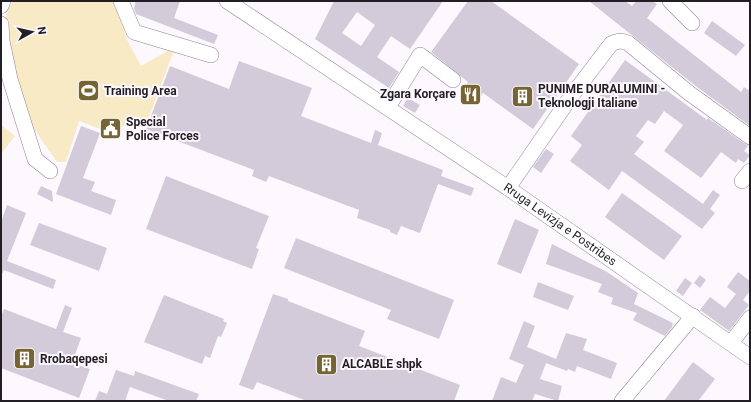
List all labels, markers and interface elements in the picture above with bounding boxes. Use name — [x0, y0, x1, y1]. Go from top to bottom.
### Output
north arrow — [12, 12, 52, 52]
text: N — [34, 26, 48, 36]
sports icon: Training Area — [76, 78, 102, 104]
restaurant icon: Zgara Korçare — [458, 81, 484, 107]
place label: PUNIME DURALUMINI - Teknologji Italiane — [538, 82, 665, 110]
building icon: PUNIME DURALUMINI - Teknologji Italiane — [509, 83, 535, 109]
place label: Training Area — [104, 84, 177, 98]
place label: Zgara Korçare — [380, 87, 457, 101]
place label: Special Police Forces — [126, 115, 199, 143]
public building icon: Special Police Forces — [97, 116, 123, 142]
street label: Rruga Levizja e Postribes — [501, 180, 619, 269]
building icon: Rrobaqepesi — [11, 346, 37, 372]
building icon: ALCABLE shpk — [313, 351, 339, 377]
place label: Rrobaqepesi — [40, 352, 108, 366]
place label: ALCABLE shpk — [342, 357, 423, 371]

